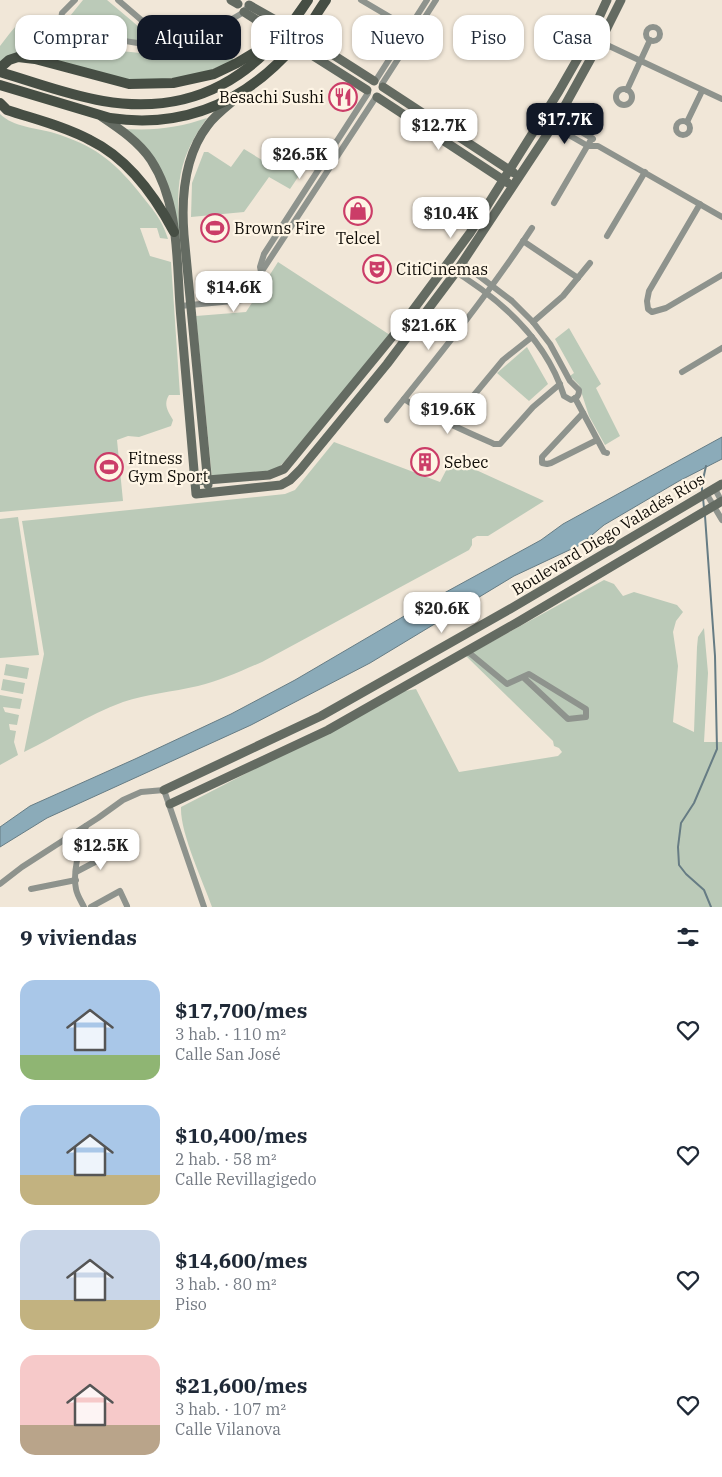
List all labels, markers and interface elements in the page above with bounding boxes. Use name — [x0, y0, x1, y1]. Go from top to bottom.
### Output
chip: Comprar — [15, 15, 127, 60]
chip: Alquilar — [137, 15, 241, 60]
chip: Filtros — [251, 15, 342, 60]
chip: Nuevo — [352, 15, 443, 60]
chip: Piso — [453, 15, 524, 60]
chip: Casa — [534, 15, 610, 60]
restaurant icon: Besachi Sushi — [328, 82, 358, 112]
place label: Besachi Sushi — [219, 87, 324, 107]
pin: $17.7K — [524, 102, 606, 145]
pin: $12.7K — [398, 108, 480, 151]
text: $17.7K — [537, 109, 593, 129]
text: $12.7K — [411, 115, 467, 135]
pin: $26.5K — [259, 138, 341, 180]
text: $26.5K — [272, 144, 328, 164]
shop icon: Telcel — [343, 196, 373, 226]
pin: $10.4K — [410, 196, 492, 239]
text: $10.4K — [423, 203, 479, 223]
sports icon: Browns Fire — [200, 213, 230, 243]
place label: Browns Fire — [234, 218, 325, 238]
place label: Telcel — [336, 228, 380, 248]
theatre icon: CitiCinemas — [362, 254, 392, 284]
place label: CitiCinemas — [396, 259, 488, 279]
pin: $14.6K — [193, 270, 275, 313]
text: $14.6K — [206, 277, 262, 297]
pin: $21.6K — [388, 308, 470, 351]
text: $21.6K — [401, 315, 457, 335]
pin: $19.6K — [407, 392, 489, 435]
text: $19.6K — [420, 399, 476, 419]
building icon: Sebec — [410, 447, 440, 477]
place label: Fitness Gym Sport — [128, 448, 209, 486]
sports icon: Fitness Gym Sport — [94, 452, 124, 482]
place label: Sebec — [444, 452, 489, 472]
street label: Boulevard Diego Valadés Ríos — [508, 468, 708, 600]
pin: $20.6K — [401, 592, 483, 634]
text: $20.6K — [414, 598, 470, 618]
pin: $12.5K — [60, 828, 142, 871]
text: $12.5K — [73, 835, 129, 855]
text: 9 viviendas — [20, 923, 137, 951]
icon: filters — [674, 923, 702, 951]
text: $17,700/mes — [175, 996, 307, 1024]
icon: home — [60, 1000, 120, 1060]
icon: heart — [674, 1016, 702, 1044]
text: 3 hab. · 110 m² — [175, 1024, 286, 1044]
text: Calle San José — [175, 1044, 281, 1064]
text: $10,400/mes — [175, 1121, 307, 1149]
icon: home — [60, 1125, 120, 1185]
icon: heart — [674, 1141, 702, 1169]
text: 2 hab. · 58 m² — [175, 1149, 277, 1169]
text: Calle Revillagigedo — [175, 1169, 317, 1189]
text: $14,600/mes — [175, 1246, 307, 1274]
icon: home — [60, 1250, 120, 1310]
icon: heart — [674, 1266, 702, 1294]
text: 3 hab. · 80 m² — [175, 1274, 277, 1294]
text: Piso — [175, 1294, 207, 1314]
text: $21,600/mes — [175, 1371, 307, 1399]
icon: home — [60, 1375, 120, 1435]
icon: heart — [674, 1391, 702, 1419]
text: 3 hab. · 107 m² — [175, 1399, 286, 1419]
text: Calle Vilanova — [175, 1419, 281, 1439]

